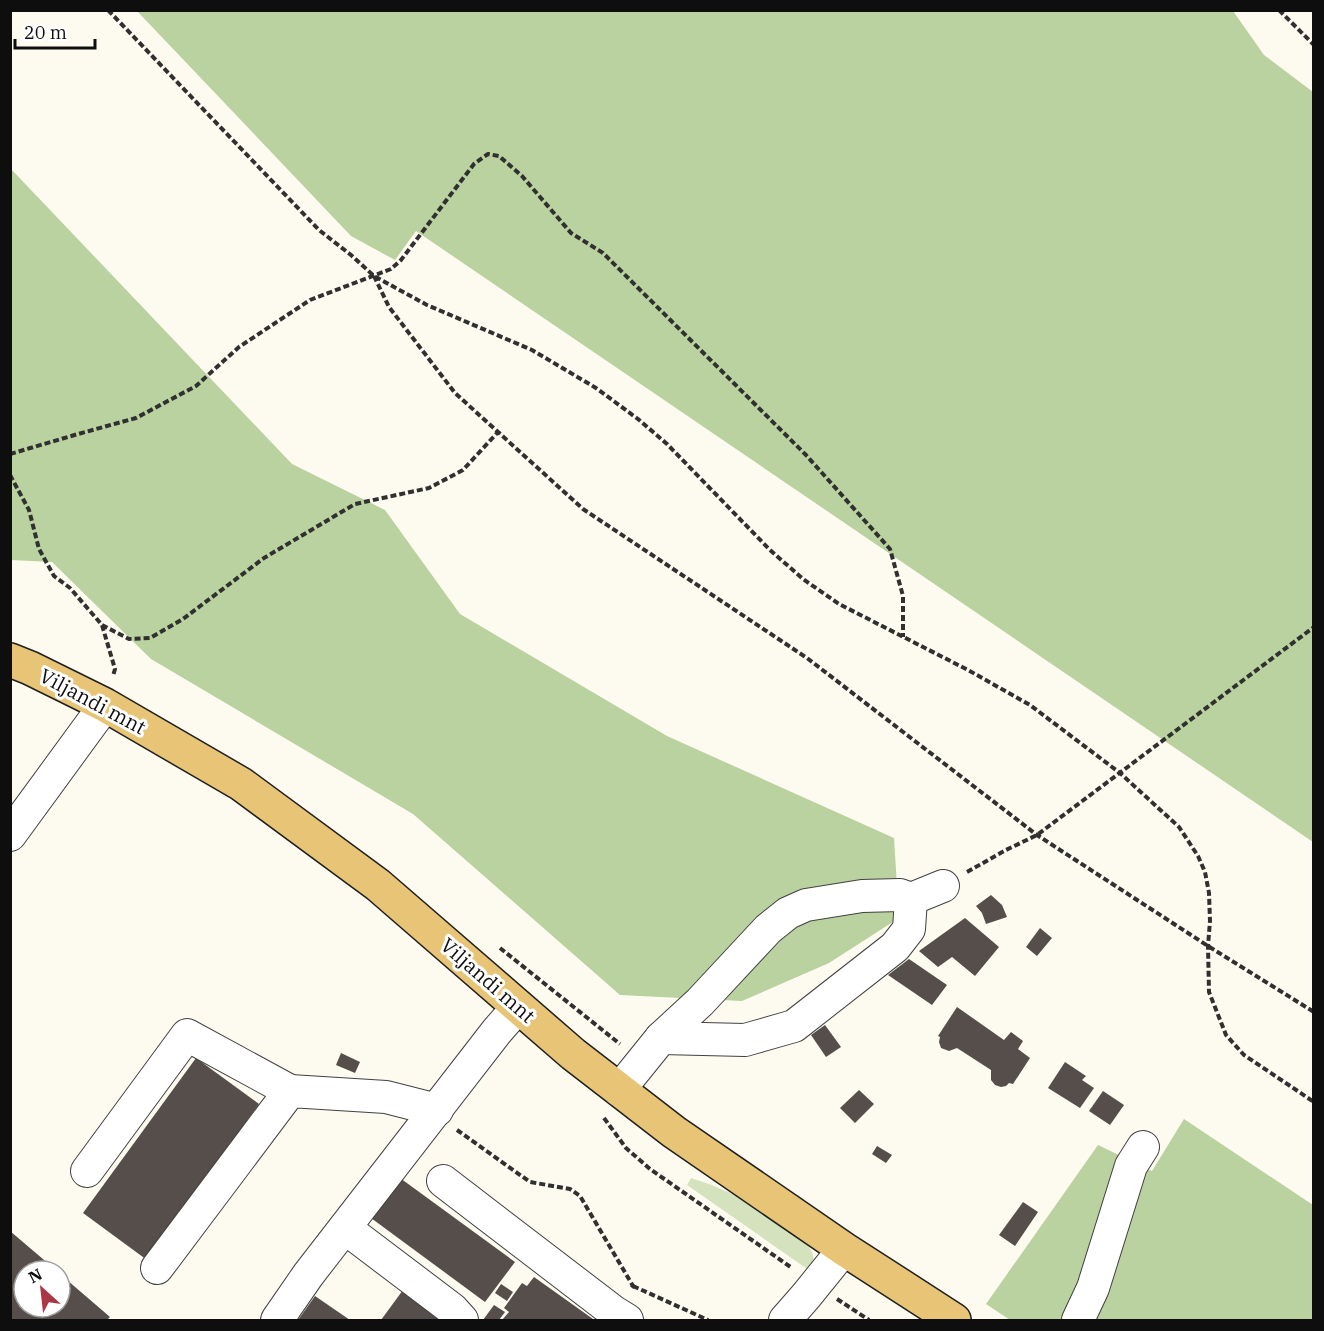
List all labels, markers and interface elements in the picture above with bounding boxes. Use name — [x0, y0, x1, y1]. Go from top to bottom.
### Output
scale bar — [15, 12, 94, 50]
text: 20 m — [24, 21, 67, 44]
street label: Viljandi mnt — [35, 662, 151, 740]
street label: Viljandi mnt — [435, 931, 541, 1029]
north arrow — [12, 1259, 72, 1319]
text: N — [25, 1264, 45, 1287]

